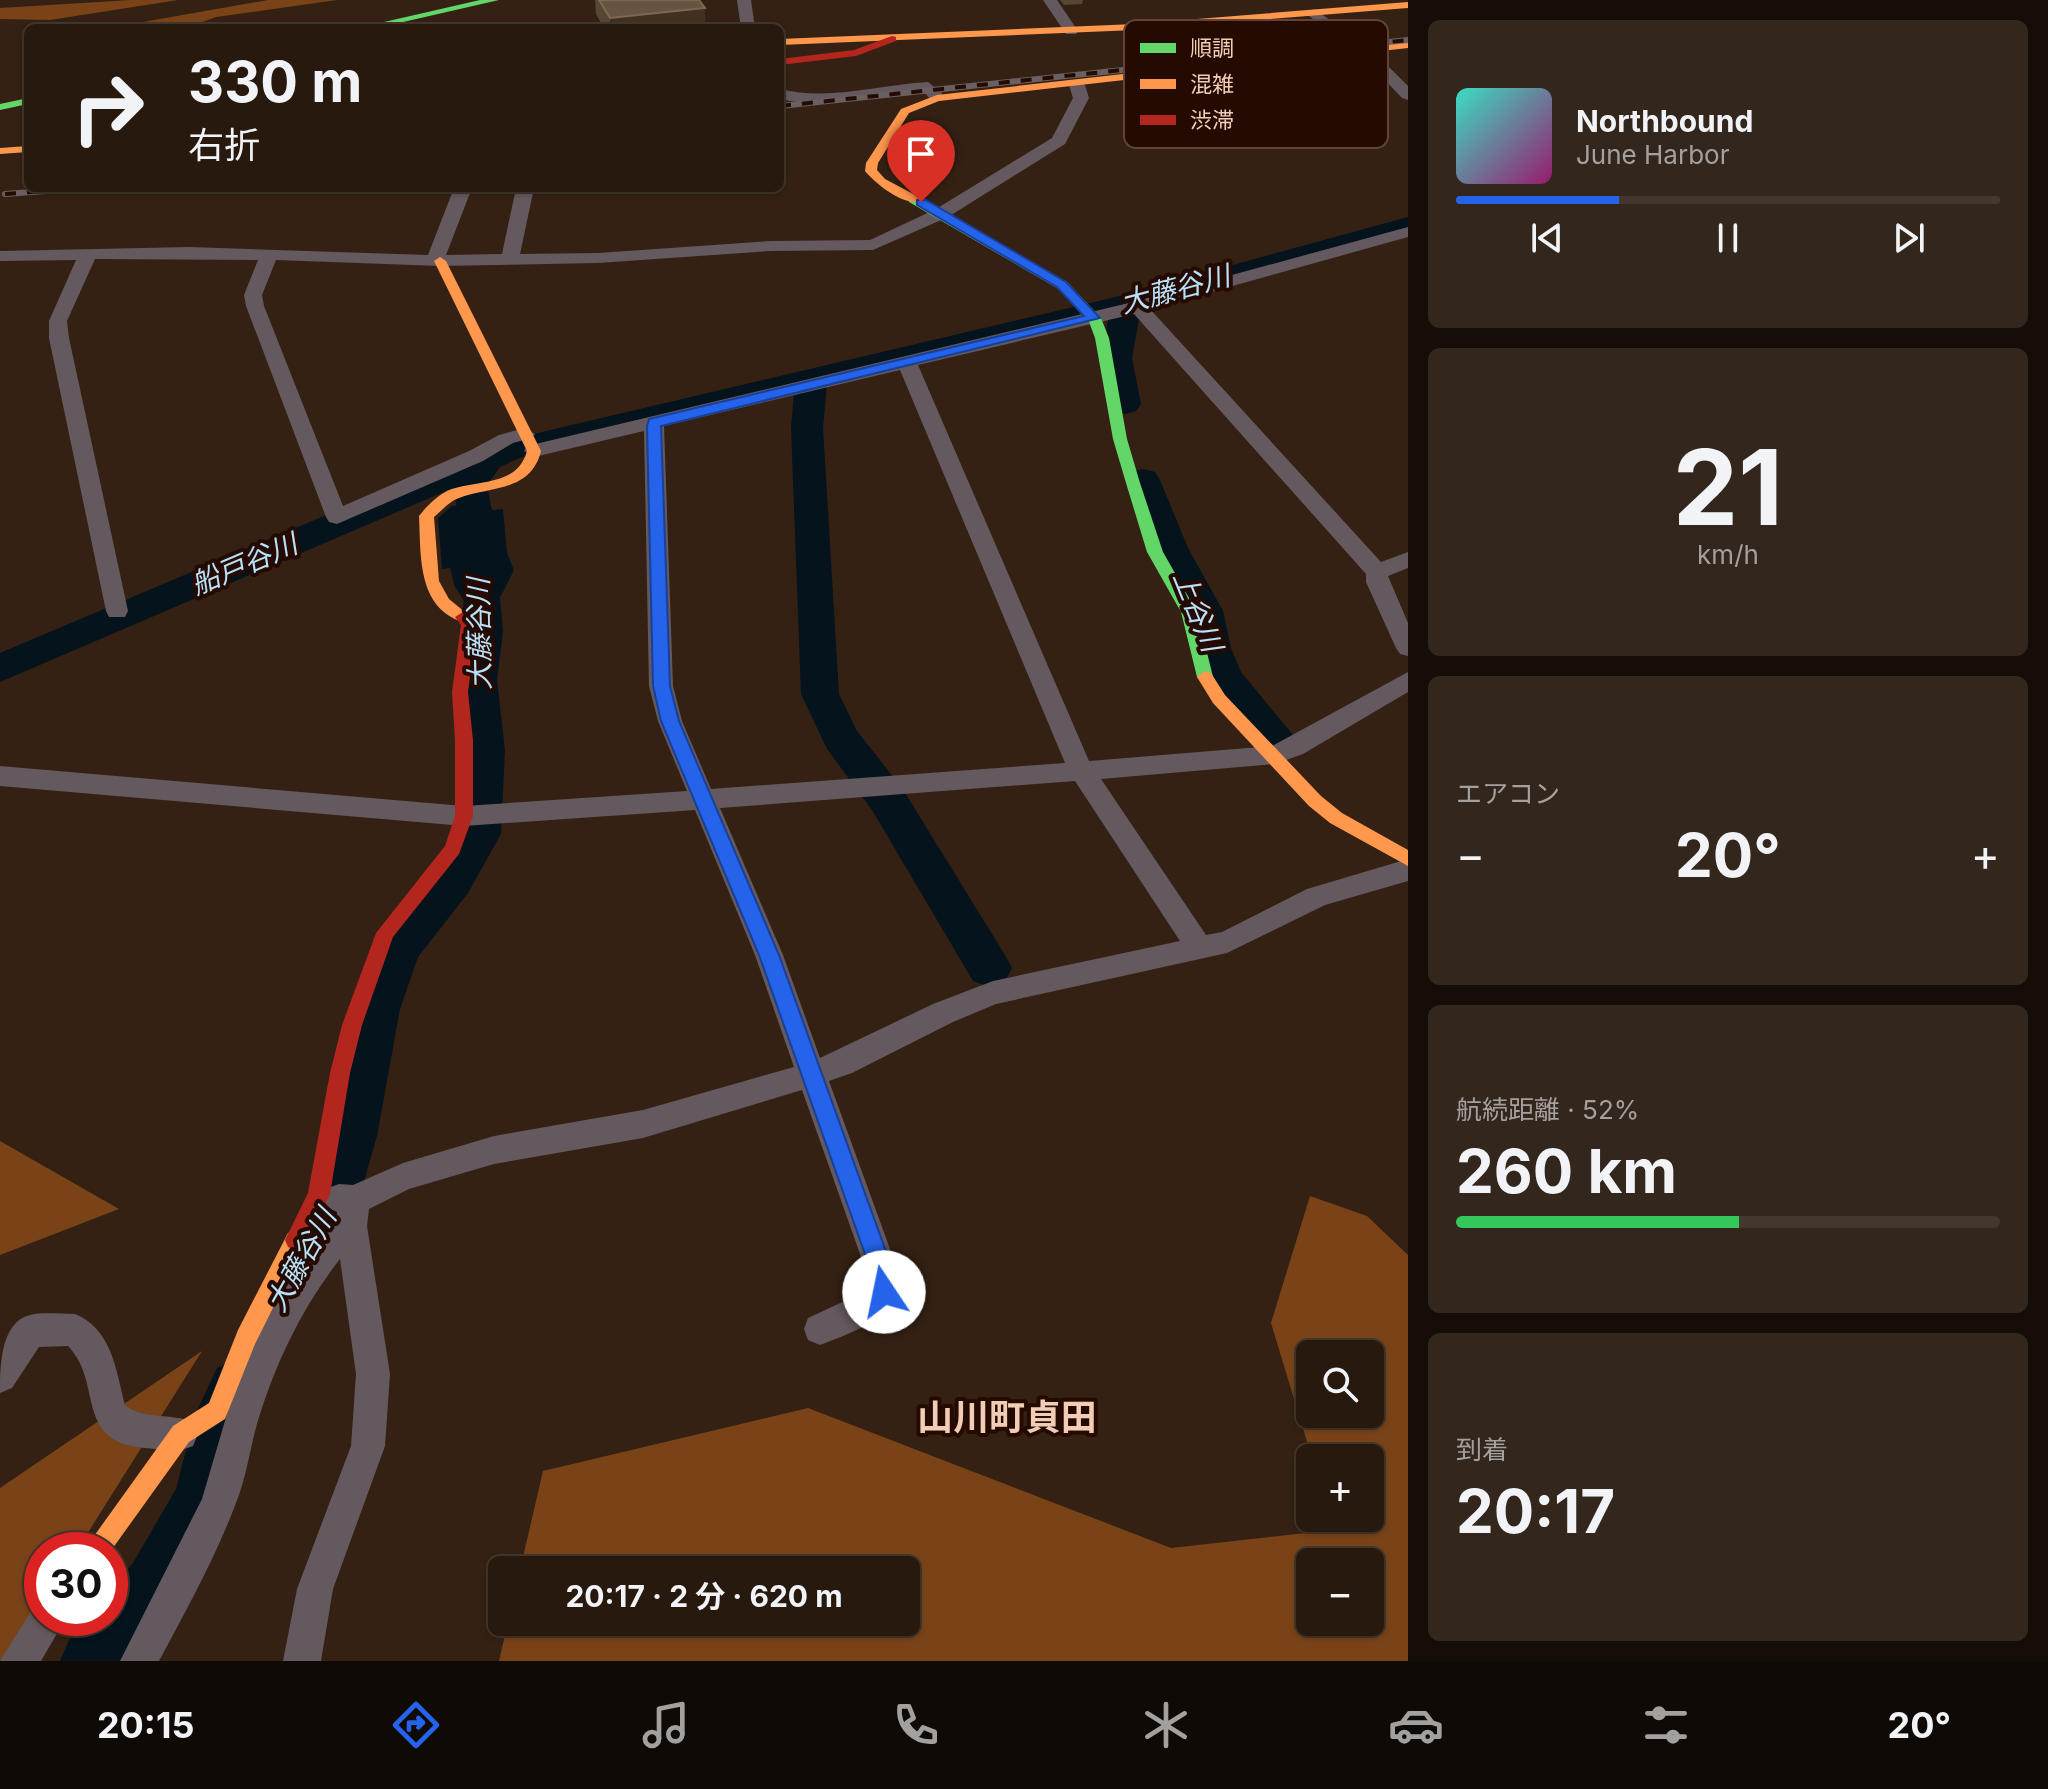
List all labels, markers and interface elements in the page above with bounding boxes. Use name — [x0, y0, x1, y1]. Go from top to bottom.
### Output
legend — [1124, 20, 1388, 148]
text: 順調 — [1190, 35, 1234, 61]
text: 330 m — [188, 48, 362, 116]
icon: right — [56, 56, 160, 160]
text: 混雑 — [1190, 71, 1234, 97]
text: Northbound — [1576, 103, 1753, 139]
text: 渋滞 — [1190, 107, 1234, 133]
pin — [887, 120, 955, 202]
text: 右折 — [188, 123, 260, 167]
icon: arrive — [899, 132, 943, 176]
text: June Harbor — [1576, 139, 1729, 170]
icon: previous — [1525, 216, 1569, 260]
icon: pause — [1706, 216, 1750, 260]
icon: next — [1887, 216, 1931, 260]
water label: 大藤谷川 — [1117, 257, 1236, 320]
text: 21 — [1673, 424, 1783, 550]
water label: 船戸谷川 — [186, 525, 305, 602]
text: km/h — [1697, 539, 1759, 570]
water label: 上谷川 — [1167, 566, 1231, 659]
water label: 大藤谷川 — [461, 575, 497, 690]
text: エアコン — [1456, 778, 1560, 809]
text: 20° — [1675, 819, 1781, 891]
text: − — [1456, 828, 1485, 882]
text: + — [1971, 828, 2000, 882]
text: 航続距離 · 52% — [1456, 1094, 1639, 1125]
text: 260 km — [1456, 1135, 1677, 1207]
water label: 大藤谷川 — [259, 1200, 344, 1317]
position arrow — [842, 1250, 926, 1334]
map controls — [1296, 1340, 1384, 1636]
button: search — [1296, 1340, 1384, 1428]
district label: 山川町貞田 — [917, 1395, 1097, 1439]
text: 到着 — [1456, 1434, 1508, 1465]
button: + — [1296, 1444, 1384, 1532]
text: 20:17 — [1456, 1475, 1615, 1547]
speed limit sign: 30 — [24, 1532, 128, 1636]
button: − — [1296, 1548, 1384, 1636]
text: 20:17 · 2 分 · 620 m — [565, 1578, 843, 1614]
icon: directions — [388, 1697, 444, 1753]
icon: music — [638, 1697, 694, 1753]
icon: phone — [888, 1697, 944, 1753]
icon: climate — [1138, 1697, 1194, 1753]
icon: car — [1388, 1697, 1444, 1753]
icon: filters — [1638, 1697, 1694, 1753]
text: 20:15 — [97, 1703, 194, 1747]
text: 20° — [1887, 1703, 1951, 1747]

